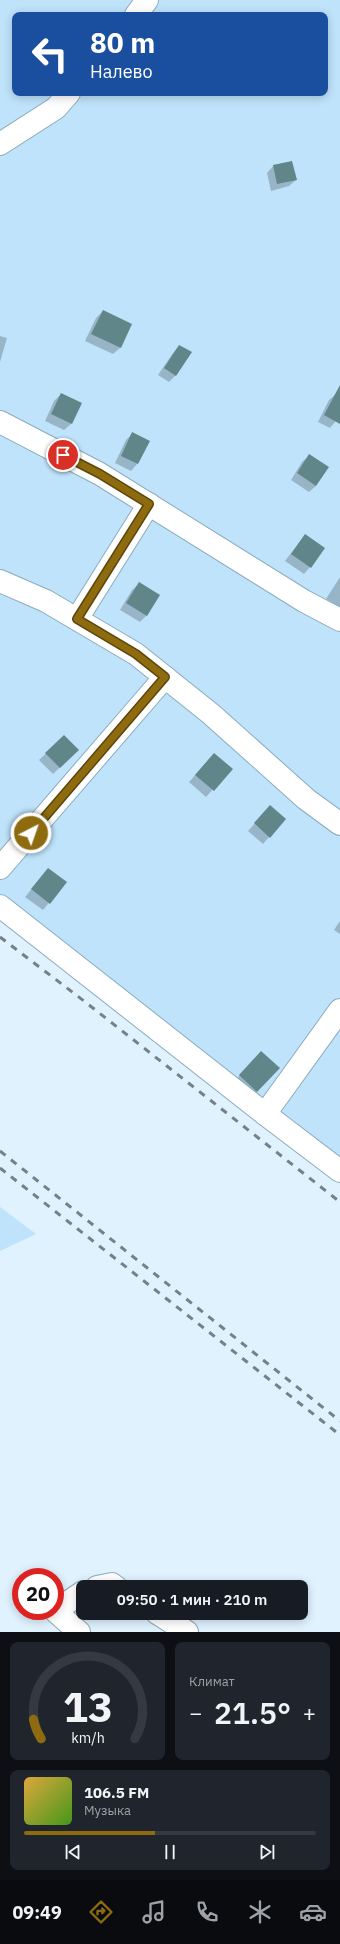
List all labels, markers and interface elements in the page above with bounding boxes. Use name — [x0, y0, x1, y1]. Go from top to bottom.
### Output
text: 80 m — [90, 24, 155, 61]
icon: left — [24, 28, 76, 80]
text: Налево — [90, 60, 153, 83]
pin — [46, 438, 80, 472]
icon: arrive — [52, 444, 74, 466]
position arrow — [10.0, 812, 52.0, 854]
speed limit sign: 20 — [12, 1568, 64, 1620]
text: 09:50 · 1 мин · 210 m — [117, 1590, 267, 1609]
text: Климат — [189, 1673, 235, 1690]
text: 13 — [63, 1679, 112, 1733]
text: 21.5° — [214, 1693, 291, 1732]
text: − — [189, 1698, 202, 1727]
text: + — [303, 1698, 316, 1727]
text: km/h — [71, 1728, 104, 1747]
text: 106.5 FM — [84, 1783, 149, 1802]
text: Музыка — [84, 1802, 131, 1819]
icon: previous — [62, 1841, 84, 1863]
icon: pause — [159, 1841, 181, 1863]
icon: next — [256, 1841, 278, 1863]
icon: directions — [87, 1898, 115, 1926]
icon: music — [140, 1898, 168, 1926]
icon: phone — [193, 1898, 221, 1926]
icon: climate — [246, 1898, 274, 1926]
icon: car — [299, 1898, 327, 1926]
text: 09:49 — [13, 1901, 62, 1924]

